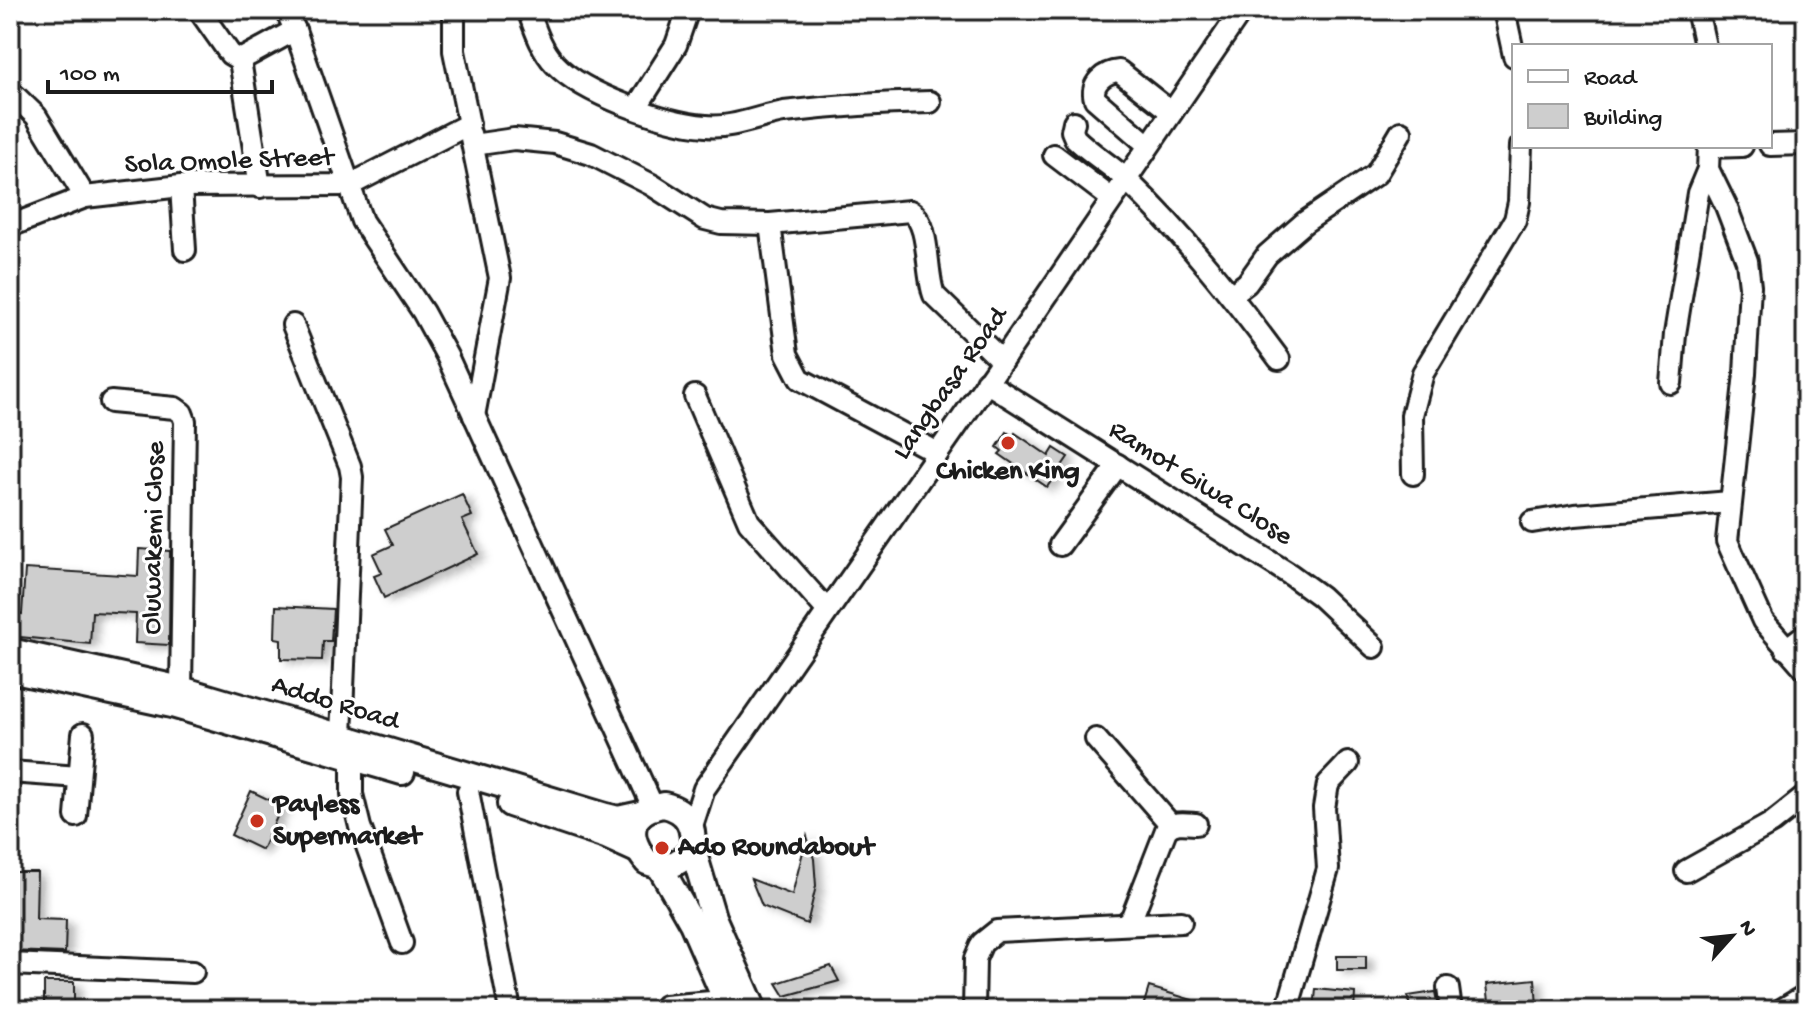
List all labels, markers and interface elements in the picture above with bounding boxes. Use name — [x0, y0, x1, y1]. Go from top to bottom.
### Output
scale bar — [48, 44, 272, 94]
legend — [1512, 44, 1772, 148]
text: 100 m — [59, 61, 120, 90]
text: Road — [1584, 65, 1638, 94]
text: Building — [1583, 105, 1662, 134]
street label: Sola Omole Street — [124, 142, 337, 182]
street label: Langbasa Road — [886, 299, 1017, 467]
street label: Ramot Giwa Close — [1102, 414, 1299, 554]
marker: Chicken King — [999, 434, 1017, 452]
street label: Oluwakemi Close — [137, 440, 173, 635]
place label: Chicken King — [936, 456, 1080, 489]
street label: Addo Road — [267, 669, 405, 740]
place label: Payless Supermarket — [271, 789, 424, 854]
marker: Payless Supermarket — [248, 812, 266, 830]
place label: Ado Roundabout — [677, 832, 876, 865]
marker: Ado Roundabout — [653, 839, 671, 857]
north arrow — [1692, 896, 1772, 976]
text: N — [1731, 916, 1761, 941]

